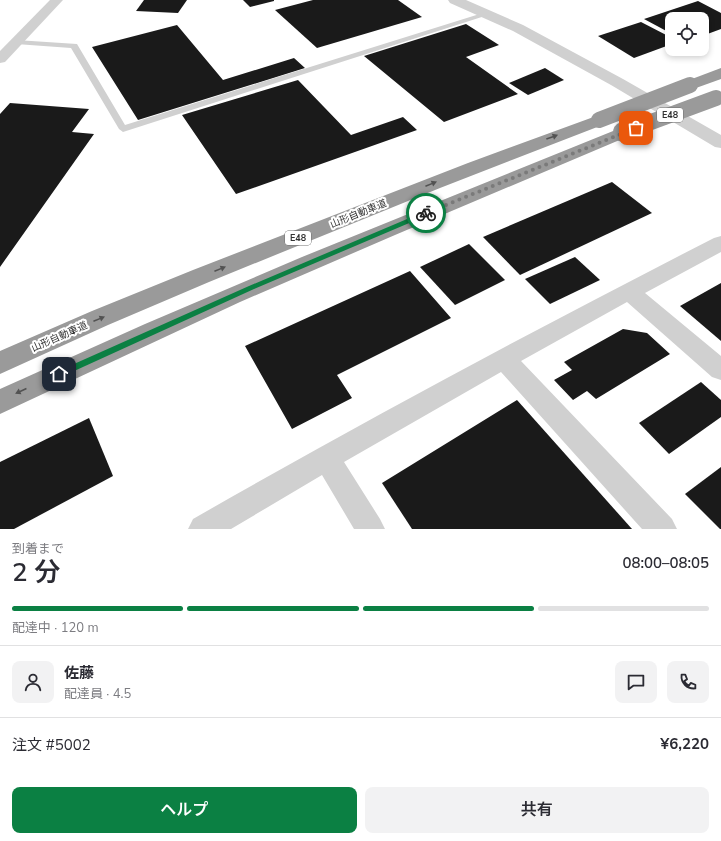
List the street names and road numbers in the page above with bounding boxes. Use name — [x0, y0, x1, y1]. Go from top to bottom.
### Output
road number: E48 — [657, 108, 683, 122]
street label: 山形自動車道 — [328, 196, 389, 232]
road number: E48 — [285, 231, 311, 245]
street label: 山形自動車道 — [29, 318, 90, 356]

